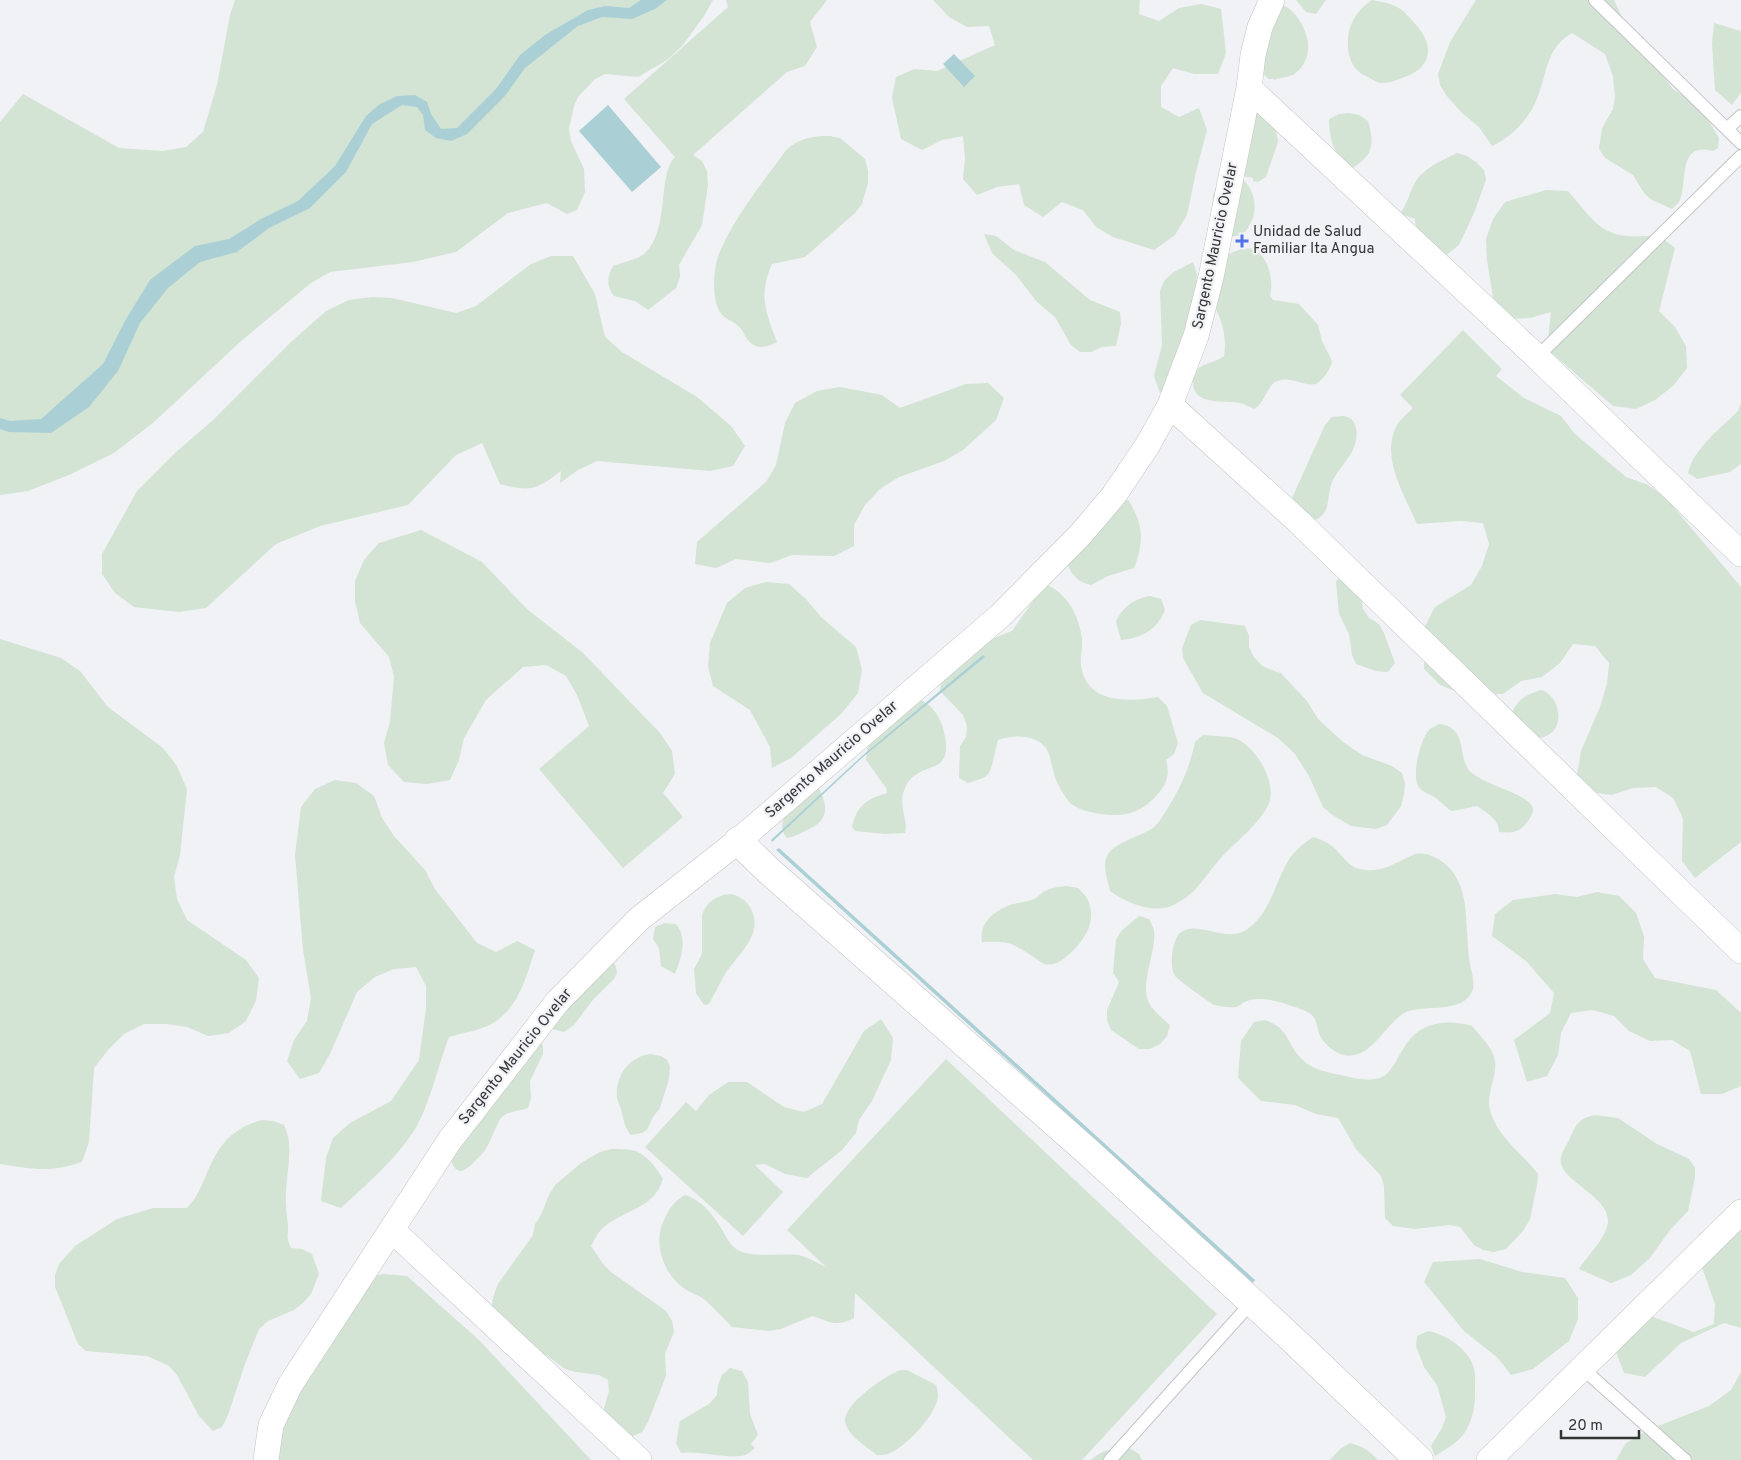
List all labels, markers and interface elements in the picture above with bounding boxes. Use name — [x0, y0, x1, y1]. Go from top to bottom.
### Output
street label: Sargento Mauricio Ovelar — [1189, 161, 1243, 331]
place label: Unidad de Salud Familiar Ita Angua — [1253, 223, 1374, 259]
marker: Unidad de Salud Familiar Ita Angua — [1235, 234, 1249, 248]
street label: Sargento Mauricio Ovelar — [762, 697, 902, 823]
street label: Sargento Mauricio Ovelar — [455, 985, 577, 1129]
scale bar — [1561, 1408, 1638, 1440]
text: 20 m — [1568, 1417, 1603, 1436]

